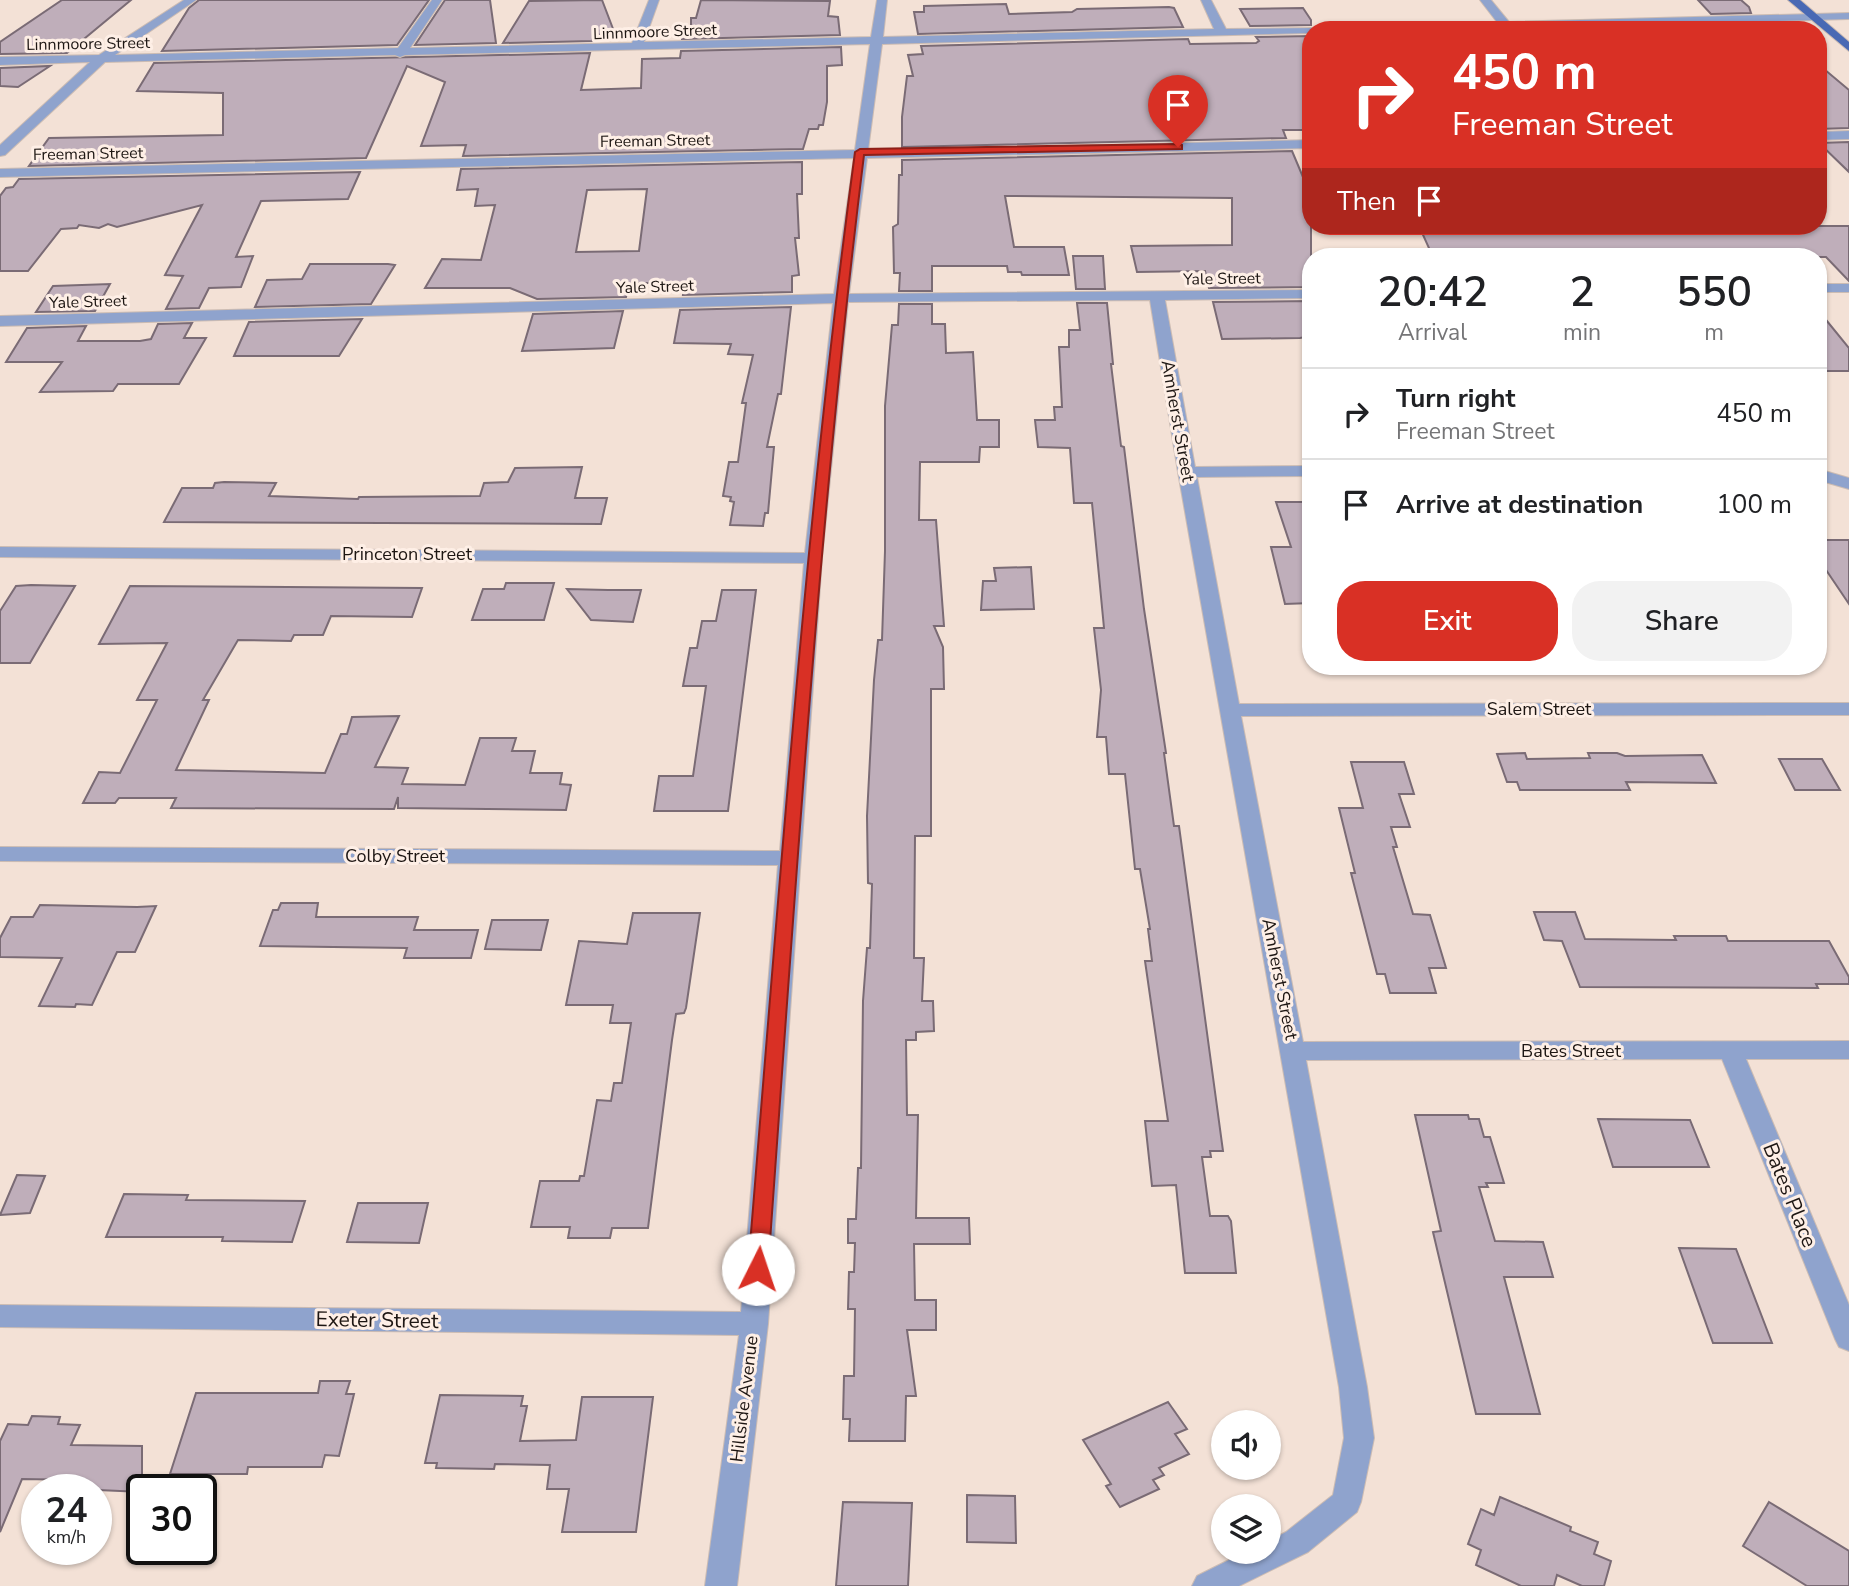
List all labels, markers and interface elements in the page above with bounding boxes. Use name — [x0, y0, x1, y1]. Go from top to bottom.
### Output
street label: Linnmoore Street — [593, 19, 718, 45]
street label: Linnmoore Street — [26, 32, 151, 56]
text: 450 m — [1452, 39, 1596, 106]
icon: right — [1337, 49, 1428, 140]
pin — [1148, 75, 1208, 147]
icon: arrive — [1159, 86, 1197, 124]
text: Freeman Street — [1452, 103, 1673, 146]
street label: Freeman Street — [600, 129, 711, 153]
street label: Freeman Street — [33, 142, 144, 166]
icon: arrive — [1410, 182, 1448, 220]
text: Then — [1337, 184, 1396, 219]
text: 20:42 — [1377, 264, 1488, 321]
text: 2 — [1569, 264, 1595, 321]
text: 550 — [1676, 264, 1752, 321]
street label: Yale Street — [1182, 267, 1261, 291]
street label: Yale Street — [615, 275, 695, 299]
street label: Yale Street — [48, 290, 128, 314]
text: Arrival — [1398, 317, 1467, 348]
text: min — [1563, 317, 1601, 348]
text: m — [1704, 317, 1724, 348]
street label: Amherst Street — [1155, 358, 1201, 484]
text: Turn right — [1396, 381, 1515, 416]
icon: right — [1337, 395, 1375, 433]
text: 450 m — [1716, 396, 1792, 431]
text: Freeman Street — [1396, 416, 1555, 447]
icon: arrive — [1337, 486, 1375, 524]
text: Arrive at destination — [1396, 487, 1643, 522]
text: 100 m — [1716, 487, 1792, 522]
street label: Princeton Street — [342, 542, 473, 566]
button: Exit — [1337, 581, 1558, 661]
button: Share — [1572, 581, 1792, 661]
street label: Salem Street — [1487, 697, 1592, 721]
street label: Colby Street — [345, 844, 446, 868]
street label: Amherst Street — [1256, 916, 1304, 1042]
street label: Bates Street — [1521, 1039, 1622, 1063]
street label: Bates Place — [1756, 1138, 1824, 1252]
position arrow — [721, 1232, 795, 1306]
street label: Exeter Street — [315, 1305, 439, 1335]
street label: Hillside Avenue — [724, 1334, 764, 1464]
map controls — [1211, 1410, 1281, 1564]
button: sound — [1211, 1410, 1281, 1480]
speed limit sign: 30 — [126, 1474, 217, 1565]
text: 24 — [45, 1487, 88, 1534]
button: layers — [1211, 1494, 1281, 1564]
text: km/h — [47, 1525, 86, 1549]

